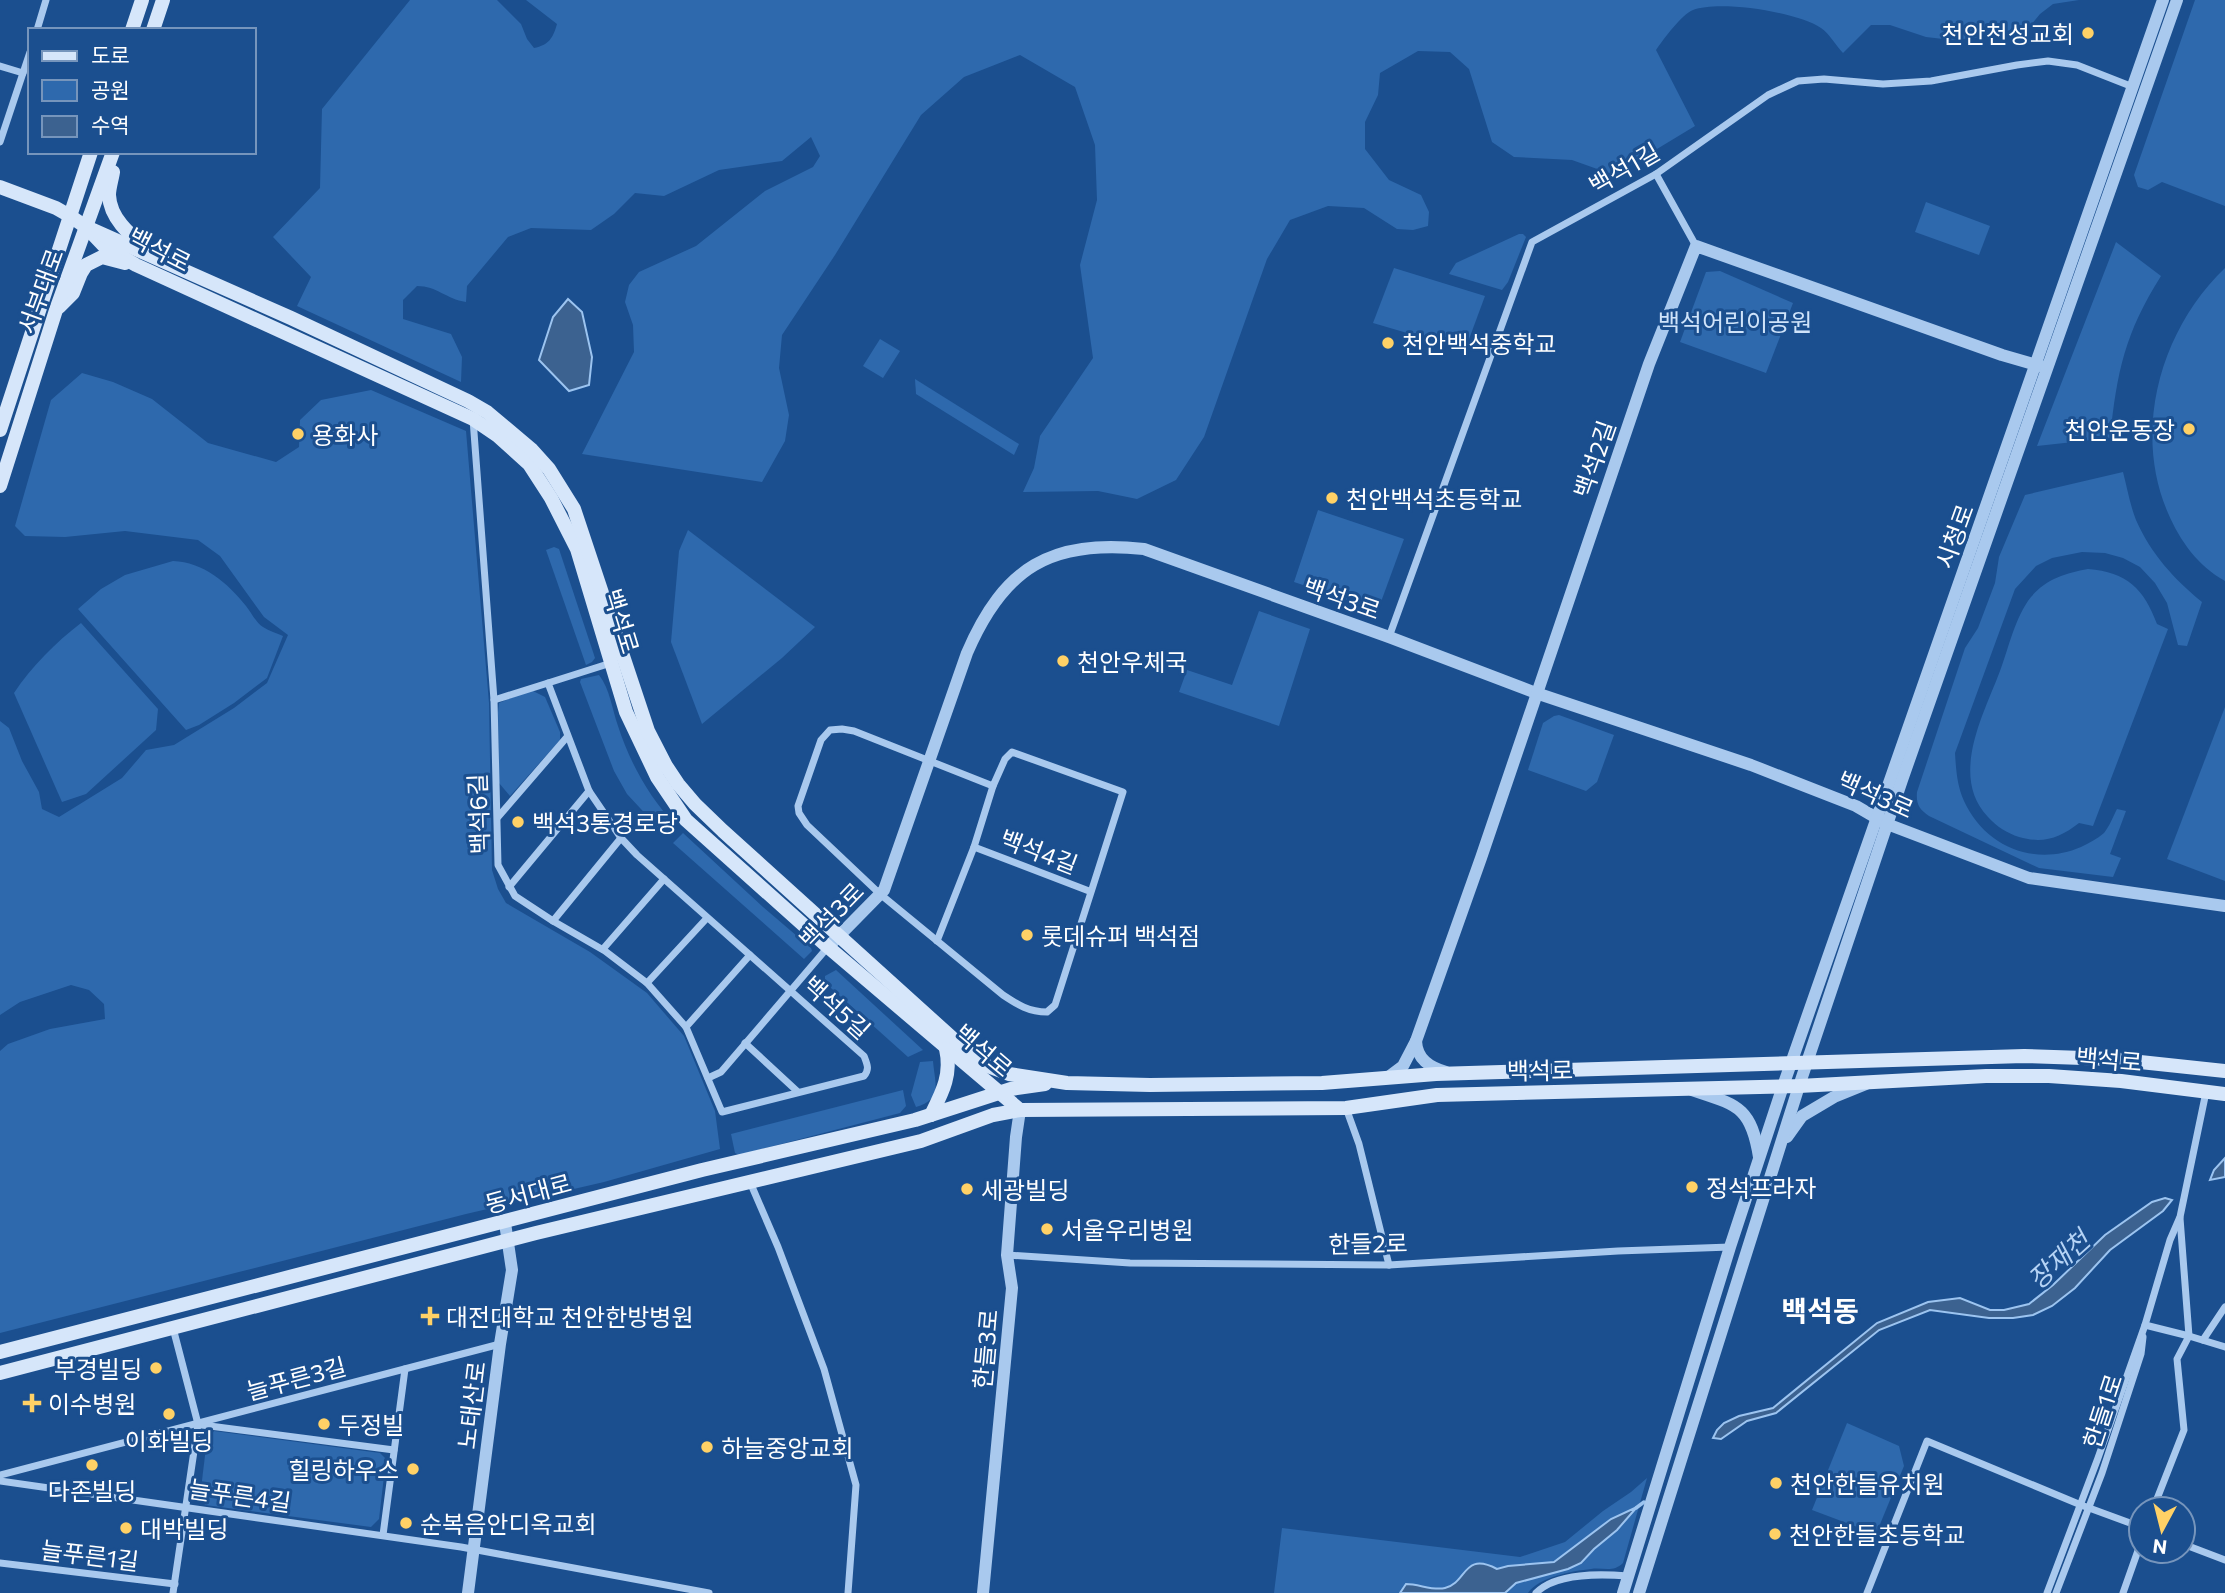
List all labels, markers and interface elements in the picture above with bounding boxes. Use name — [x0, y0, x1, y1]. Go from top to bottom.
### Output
place label: 천안천성교회 — [1942, 19, 2074, 48]
marker: 천안천성교회 — [2080, 25, 2096, 41]
legend — [28, 28, 256, 154]
text: 도로 — [91, 42, 130, 67]
text: 공원 — [91, 77, 130, 102]
text: 수역 — [91, 112, 130, 137]
street label: 백석1길 — [1584, 136, 1664, 200]
street label: 백석로 — [124, 221, 196, 277]
street label: 서부대로 — [11, 245, 69, 337]
park label: 백석어린이공원 — [1658, 307, 1812, 336]
place label: 천안백석중학교 — [1402, 329, 1557, 358]
marker: 천안백석중학교 — [1380, 335, 1396, 351]
place label: 천안운동장 — [2065, 415, 2175, 444]
street label: 백석2길 — [1567, 417, 1621, 501]
place label: 용화사 — [312, 420, 378, 449]
marker: 천안운동장 — [2181, 421, 2197, 437]
marker: 용화사 — [290, 426, 306, 442]
place label: 천안백석초등학교 — [1346, 484, 1523, 513]
marker: 천안백석초등학교 — [1324, 490, 1340, 506]
street label: 시청로 — [1929, 500, 1979, 572]
street label: 백석3로 — [1299, 571, 1385, 625]
street label: 백석로 — [598, 585, 646, 657]
place label: 천안우체국 — [1077, 647, 1187, 676]
marker: 천안우체국 — [1055, 653, 1071, 669]
street label: 백석3로 — [1834, 764, 1918, 824]
street label: 백석6길 — [462, 773, 494, 855]
place label: 백석3통경로당 — [532, 808, 678, 837]
marker: 백석3통경로당 — [510, 814, 526, 830]
street label: 백석4길 — [996, 823, 1082, 879]
street label: 백석3로 — [793, 876, 869, 954]
place label: 롯데슈퍼 백석점 — [1041, 921, 1200, 950]
marker: 롯데슈퍼 백석점 — [1019, 927, 1035, 943]
street label: 백석5길 — [798, 969, 876, 1045]
street label: 백석로 — [949, 1018, 1019, 1082]
street label: 백석로 — [2075, 1042, 2143, 1076]
street label: 백석로 — [1507, 1055, 1573, 1085]
street label: 동서대로 — [482, 1168, 574, 1218]
place label: 정석프라자 — [1706, 1173, 1816, 1202]
place label: 세광빌딩 — [981, 1175, 1069, 1204]
marker: 정석프라자 — [1684, 1179, 1700, 1195]
marker: 세광빌딩 — [959, 1181, 975, 1197]
place label: 서울우리병원 — [1061, 1215, 1193, 1244]
marker: 서울우리병원 — [1039, 1221, 1055, 1237]
water label: 장재천 — [2021, 1221, 2097, 1295]
street label: 한들2로 — [1328, 1228, 1408, 1258]
district label: 백석동 — [1781, 1293, 1859, 1327]
place label: 대전대학교 천안한방병원 — [446, 1302, 693, 1331]
marker: 대전대학교 천안한방병원 — [420, 1306, 440, 1326]
street label: 한들3로 — [967, 1308, 1003, 1390]
street label: 늘푸른3길 — [243, 1351, 349, 1405]
place label: 부경빌딩 — [54, 1354, 142, 1383]
street label: 노태산로 — [451, 1359, 491, 1451]
marker: 부경빌딩 — [148, 1360, 164, 1376]
street label: 한들1로 — [2076, 1370, 2128, 1452]
place label: 이수병원 — [48, 1389, 136, 1418]
marker: 이수병원 — [22, 1393, 42, 1413]
marker: 이화빌딩 — [161, 1406, 177, 1422]
place label: 두정빌 — [338, 1410, 404, 1439]
marker: 두정빌 — [316, 1416, 332, 1432]
place label: 이화빌딩 — [125, 1426, 213, 1455]
place label: 하늘중앙교회 — [721, 1433, 853, 1462]
marker: 하늘중앙교회 — [699, 1439, 715, 1455]
place label: 힐링하우스 — [289, 1455, 399, 1484]
marker: 다존빌딩 — [84, 1457, 100, 1473]
marker: 힐링하우스 — [405, 1461, 421, 1477]
place label: 천안한들유치원 — [1790, 1469, 1945, 1498]
street label: 늘푸른4길 — [187, 1473, 293, 1517]
marker: 천안한들유치원 — [1768, 1475, 1784, 1491]
place label: 다존빌딩 — [48, 1476, 136, 1505]
north arrow — [2127, 1495, 2197, 1565]
place label: 순복음안디옥교회 — [420, 1509, 597, 1538]
place label: 대박빌딩 — [140, 1514, 228, 1543]
marker: 순복음안디옥교회 — [398, 1515, 414, 1531]
marker: 대박빌딩 — [118, 1520, 134, 1536]
place label: 천안한들초등학교 — [1789, 1520, 1966, 1549]
marker: 천안한들초등학교 — [1767, 1526, 1783, 1542]
street label: 늘푸른1길 — [39, 1535, 141, 1575]
text: N — [2151, 1535, 2168, 1560]

